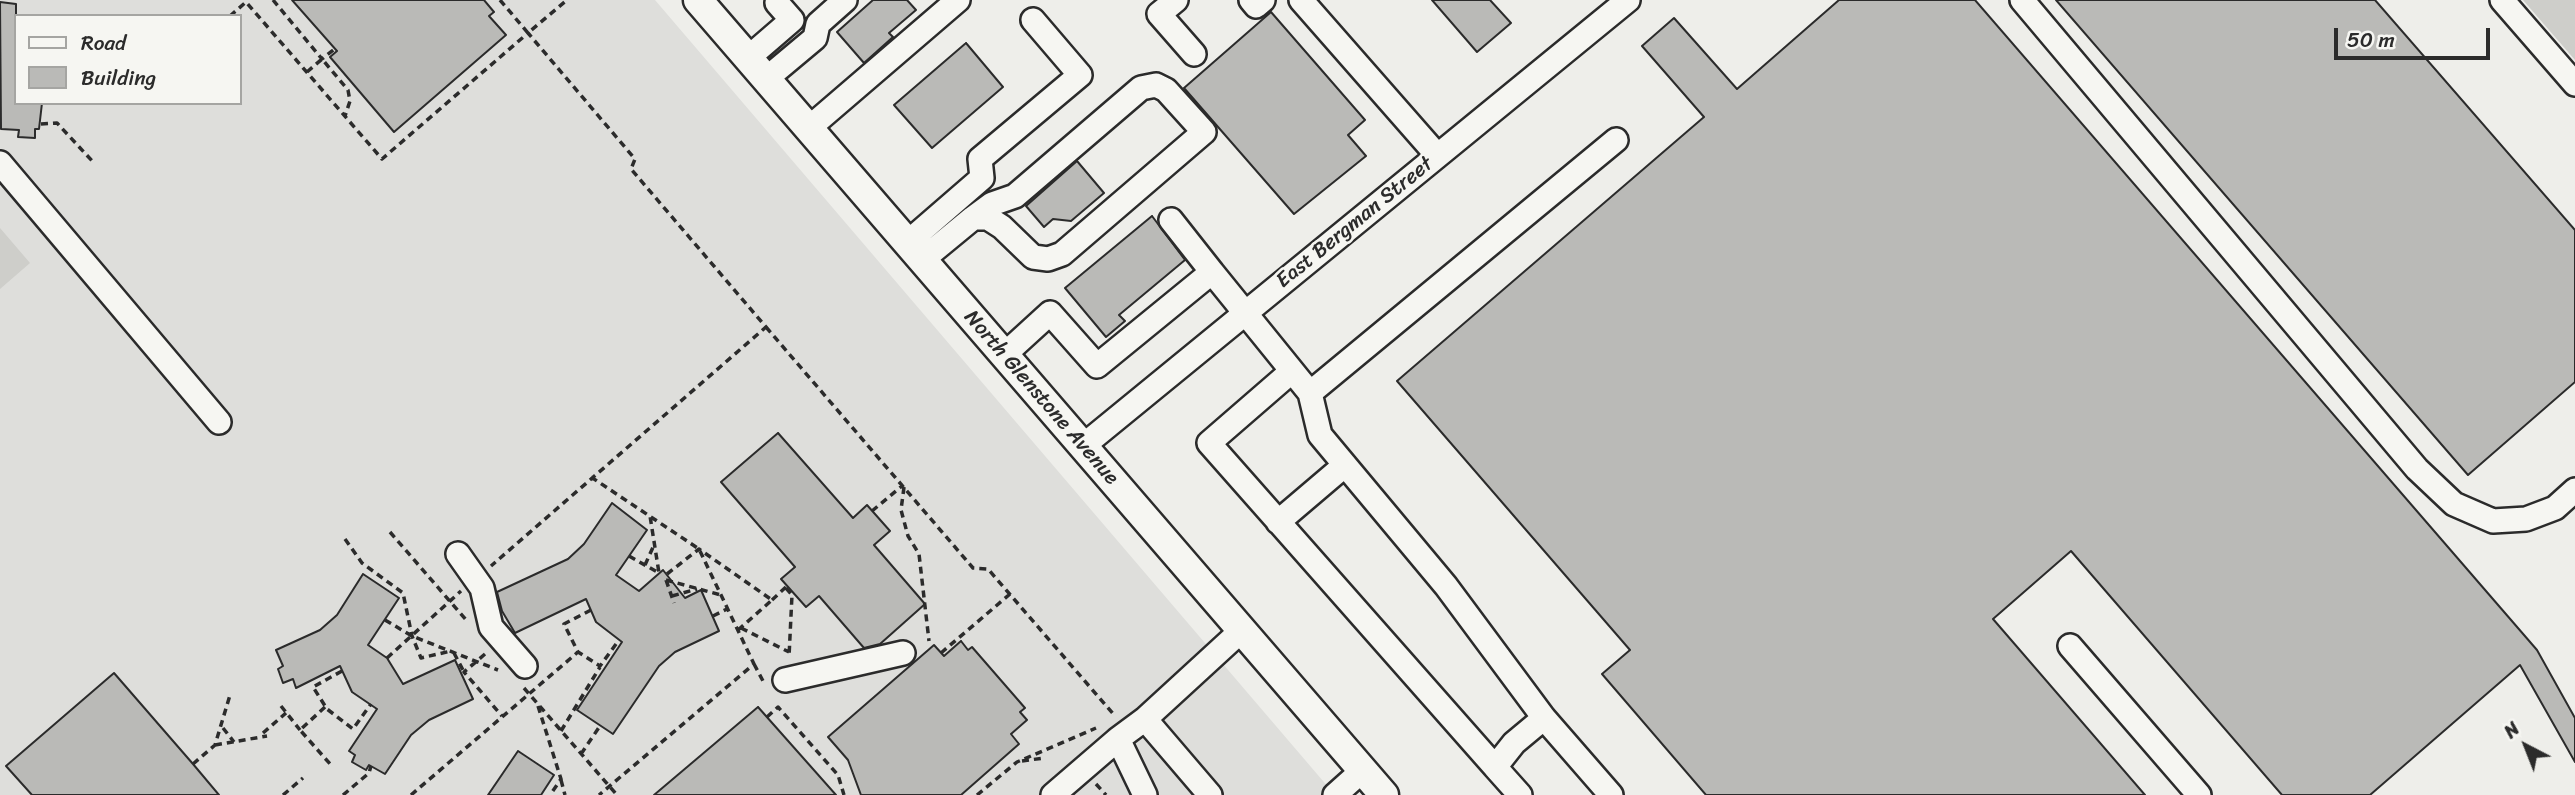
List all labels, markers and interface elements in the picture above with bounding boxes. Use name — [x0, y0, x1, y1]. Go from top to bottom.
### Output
legend — [14, 14, 242, 105]
scale bar — [2337, 14, 2493, 58]
text: 50 m — [2347, 21, 2395, 59]
text: Road — [81, 24, 126, 62]
text: Building — [81, 59, 156, 97]
street label: East Bergman Street — [1272, 152, 1438, 294]
street label: North Glenstone Avenue — [958, 306, 1124, 490]
north arrow — [2491, 711, 2561, 781]
text: N — [2496, 713, 2528, 747]

